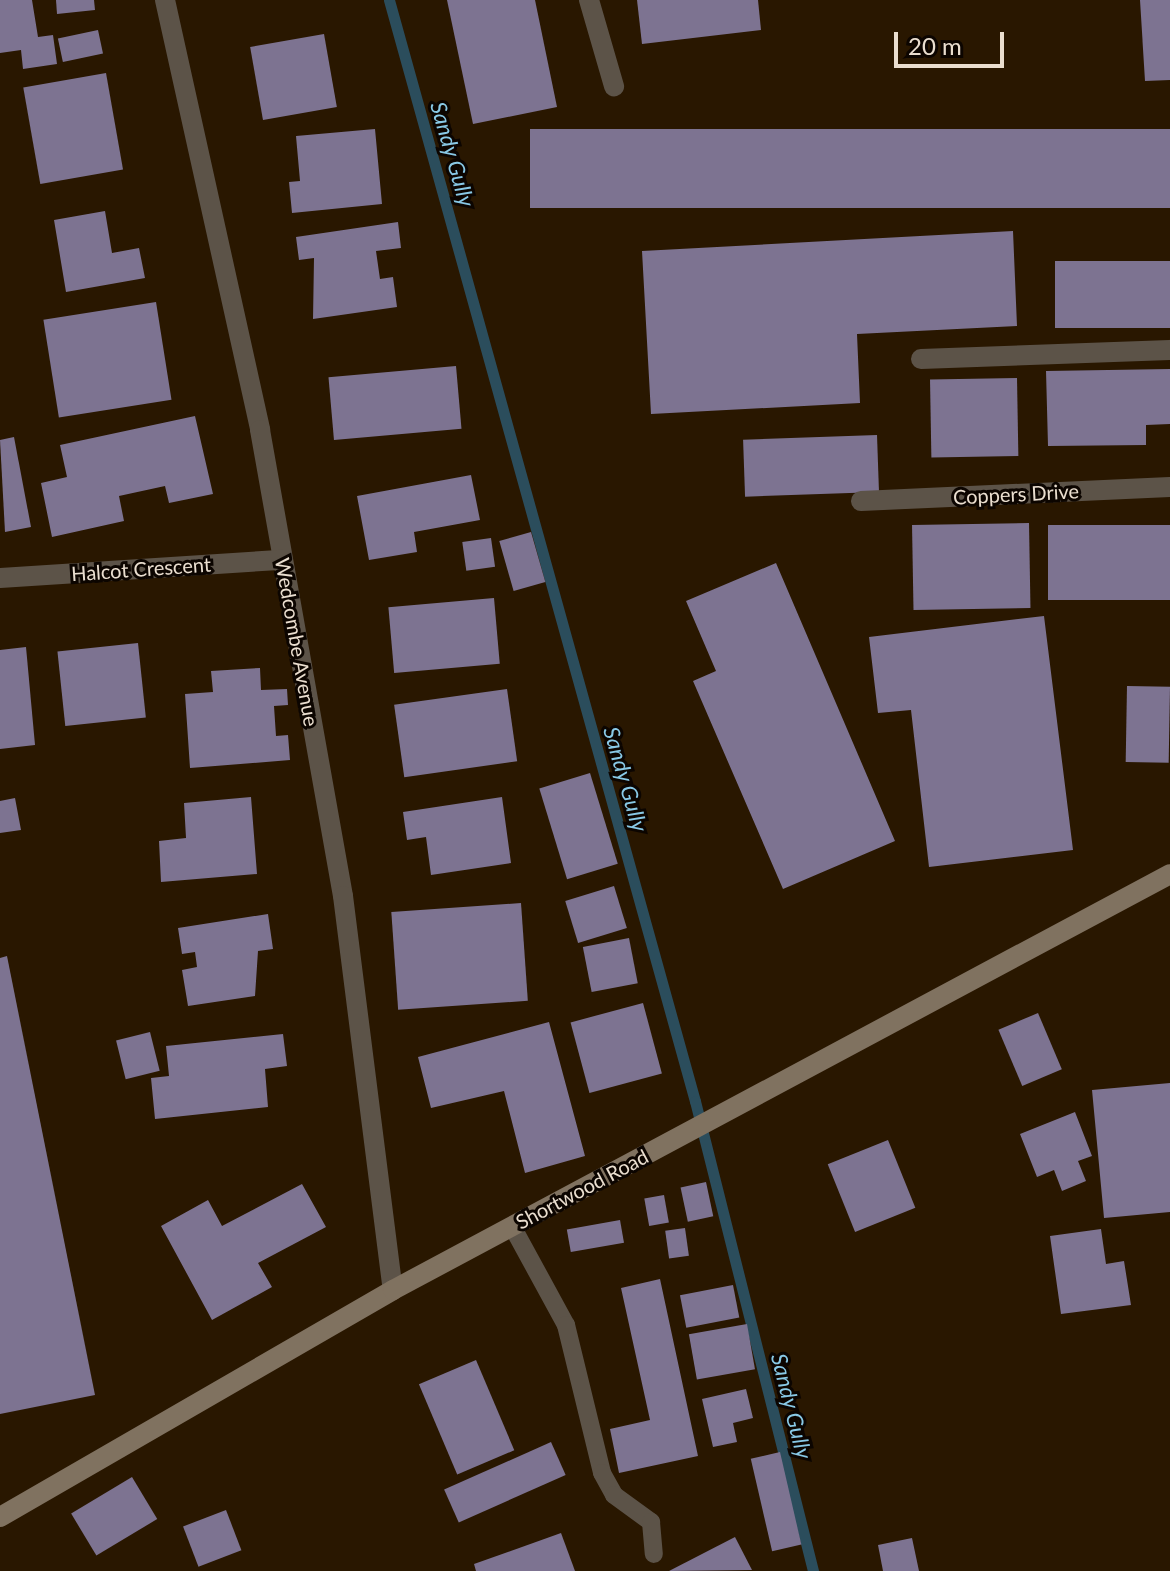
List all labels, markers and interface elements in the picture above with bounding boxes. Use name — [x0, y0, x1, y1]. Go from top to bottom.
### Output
scale bar — [898, 16, 1008, 66]
text: 20 m — [908, 31, 962, 60]
water label: Sandy Gully — [425, 98, 481, 210]
street label: Coppers Drive — [952, 479, 1080, 509]
street label: Halcot Crescent — [70, 552, 212, 586]
street label: Wedcombe Avenue — [270, 555, 324, 729]
water label: Sandy Gully — [598, 723, 654, 835]
street label: Shortwood Road — [512, 1144, 652, 1234]
water label: Sandy Gully — [766, 1350, 818, 1462]

